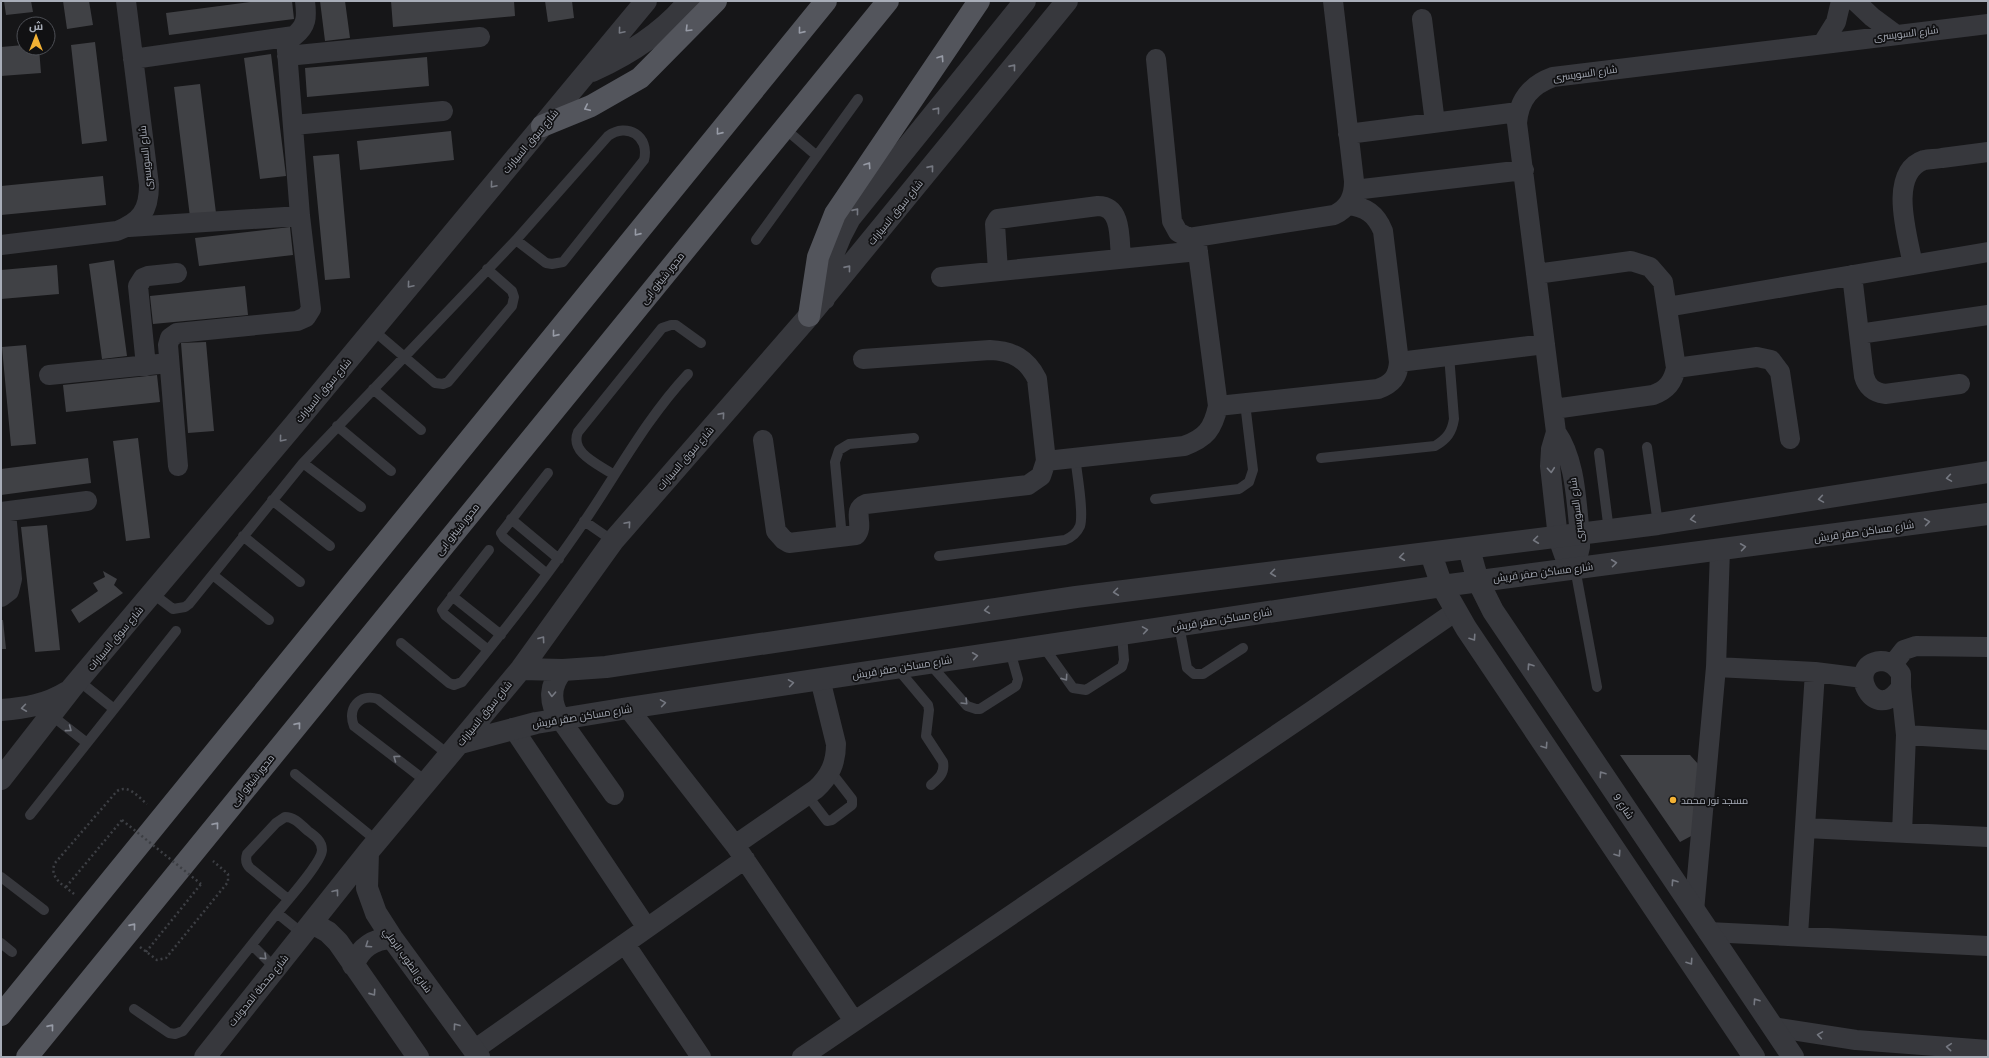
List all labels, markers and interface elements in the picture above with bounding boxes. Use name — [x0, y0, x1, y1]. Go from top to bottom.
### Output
north arrow — [16, 16, 56, 56]
text: ش — [29, 19, 43, 34]
street label: شارع السويسرى — [1873, 23, 1939, 45]
one-way arrow — [685, 24, 693, 32]
one-way arrow — [618, 26, 625, 34]
one-way arrow — [799, 27, 806, 34]
one-way arrow — [936, 55, 944, 62]
street label: شارع السويسرى — [1552, 63, 1618, 85]
one-way arrow — [1008, 65, 1015, 72]
one-way arrow — [584, 103, 591, 111]
street label: شارع سوق السيارات — [500, 106, 562, 177]
one-way arrow — [933, 107, 940, 114]
street label: شارع السويسرى — [136, 125, 156, 191]
one-way arrow — [717, 128, 724, 135]
one-way arrow — [863, 163, 870, 170]
one-way arrow — [926, 165, 933, 172]
street label: شارع سوق السيارات — [865, 177, 926, 248]
one-way arrow — [491, 180, 498, 188]
one-way arrow — [851, 208, 858, 216]
one-way arrow — [635, 228, 642, 236]
street label: محور شينزو ابى — [638, 250, 688, 307]
one-way arrow — [844, 266, 851, 273]
one-way arrow — [408, 280, 415, 288]
one-way arrow — [553, 329, 560, 336]
street label: شارع سوق السيارات — [293, 355, 355, 426]
one-way arrow — [718, 413, 725, 420]
street label: شارع سوق السيارات — [654, 424, 717, 494]
one-way arrow — [280, 434, 287, 442]
one-way arrow — [1546, 467, 1555, 473]
one-way arrow — [1946, 474, 1953, 482]
street label: شارع السويسرى — [1566, 477, 1588, 543]
one-way arrow — [1818, 494, 1824, 503]
street label: محور شينزو ابى — [433, 501, 483, 558]
one-way arrow — [1690, 514, 1696, 523]
street label: شارع مساكن صقر قريش — [1813, 518, 1915, 546]
one-way arrow — [1924, 518, 1930, 527]
one-way arrow — [623, 521, 630, 529]
one-way arrow — [1533, 535, 1539, 544]
one-way arrow — [1740, 543, 1746, 552]
one-way arrow — [1399, 552, 1405, 561]
one-way arrow — [1611, 559, 1617, 568]
street label: شارع مساكن صقر قريش — [1492, 560, 1594, 586]
one-way arrow — [1270, 568, 1276, 577]
one-way arrow — [1113, 587, 1119, 596]
street label: شارع سوق السيارات — [85, 603, 147, 674]
one-way arrow — [984, 605, 991, 614]
street label: شارع مساكن صقر قريش — [1171, 605, 1273, 635]
one-way arrow — [1142, 626, 1148, 635]
one-way arrow — [1468, 634, 1475, 641]
one-way arrow — [537, 637, 544, 644]
one-way arrow — [972, 652, 978, 661]
street label: شارع مساكن صقر قريش — [851, 653, 953, 683]
one-way arrow — [1528, 664, 1535, 671]
one-way arrow — [1060, 673, 1067, 680]
street label: شارع سوق السيارات — [454, 678, 515, 749]
one-way arrow — [788, 679, 794, 688]
one-way arrow — [548, 691, 557, 697]
one-way arrow — [960, 697, 967, 705]
one-way arrow — [660, 699, 666, 708]
street label: شارع مساكن صقر قريش — [531, 702, 633, 732]
one-way arrow — [21, 703, 27, 712]
one-way arrow — [293, 722, 300, 729]
one-way arrow — [65, 724, 72, 731]
one-way arrow — [1540, 742, 1547, 749]
street label: محور شينزو ابى — [228, 752, 278, 809]
one-way arrow — [393, 756, 400, 763]
one-way arrow — [1600, 772, 1607, 779]
street label: شارع 9 — [1610, 791, 1637, 822]
place label: مسجد نور محمد — [1681, 794, 1748, 808]
marker: مسجد نور محمد — [1668, 795, 1678, 805]
one-way arrow — [211, 823, 218, 830]
one-way arrow — [1613, 850, 1621, 857]
one-way arrow — [1672, 880, 1679, 887]
one-way arrow — [331, 889, 339, 896]
one-way arrow — [129, 923, 136, 931]
street label: شارع الطوب الرملي — [380, 925, 435, 996]
one-way arrow — [365, 941, 372, 948]
street label: شارع محطة المحولات — [225, 952, 292, 1029]
one-way arrow — [259, 952, 267, 959]
one-way arrow — [1685, 958, 1693, 965]
one-way arrow — [368, 989, 375, 996]
one-way arrow — [1753, 999, 1760, 1006]
one-way arrow — [454, 1023, 461, 1030]
one-way arrow — [47, 1024, 54, 1031]
one-way arrow — [1817, 1031, 1823, 1040]
one-way arrow — [1946, 1043, 1952, 1052]

